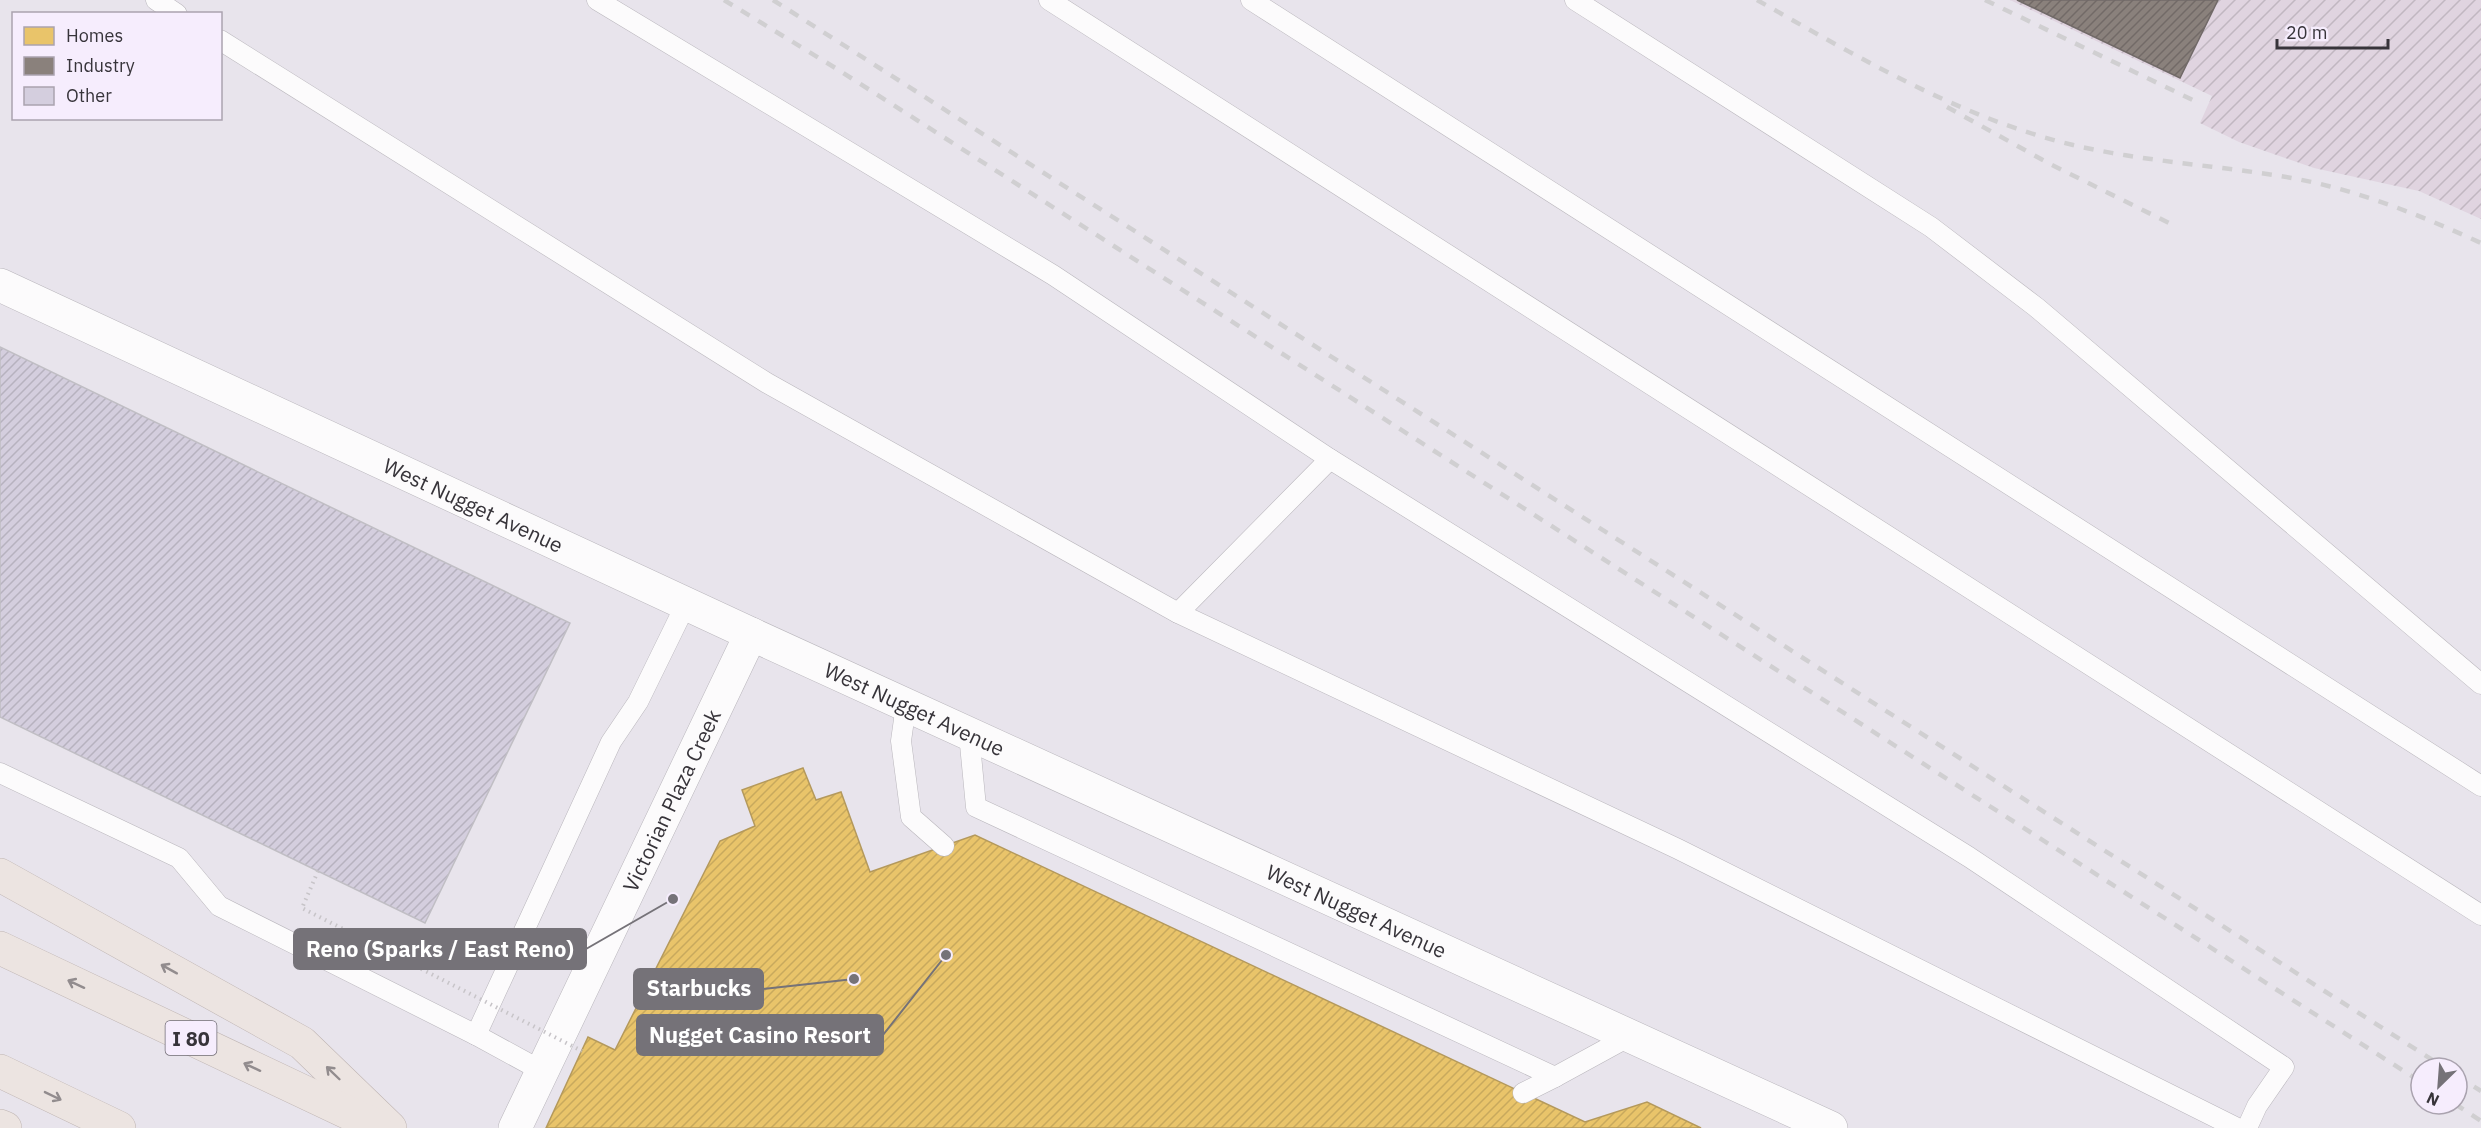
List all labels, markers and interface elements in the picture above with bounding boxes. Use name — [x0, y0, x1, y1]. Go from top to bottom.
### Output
legend — [12, 12, 222, 120]
scale bar — [2277, 12, 2388, 50]
text: 20 m — [2286, 21, 2328, 44]
text: Homes — [66, 24, 123, 47]
text: Industry — [66, 54, 135, 77]
text: Other — [66, 84, 112, 107]
street label: West Nugget Avenue — [379, 451, 568, 559]
street label: West Nugget Avenue — [820, 655, 1009, 762]
street label: Victorian Plaza Creek — [616, 705, 727, 896]
street label: West Nugget Avenue — [1262, 858, 1451, 964]
callout: Reno (Sparks / East Reno) — [294, 929, 586, 969]
text: Reno (Sparks / East Reno) — [306, 934, 574, 963]
one-way arrow — [161, 963, 178, 975]
callout: Starbucks — [634, 969, 763, 1009]
text: Starbucks — [647, 973, 751, 1002]
one-way arrow — [67, 977, 85, 989]
callout: Nugget Casino Resort — [637, 1015, 883, 1055]
text: Nugget Casino Resort — [649, 1020, 871, 1049]
road number: I 80 — [166, 1021, 216, 1055]
north arrow — [2409, 1056, 2469, 1116]
one-way arrow — [244, 1061, 262, 1073]
one-way arrow — [325, 1065, 340, 1080]
text: N — [2423, 1088, 2442, 1111]
one-way arrow — [43, 1091, 61, 1103]

